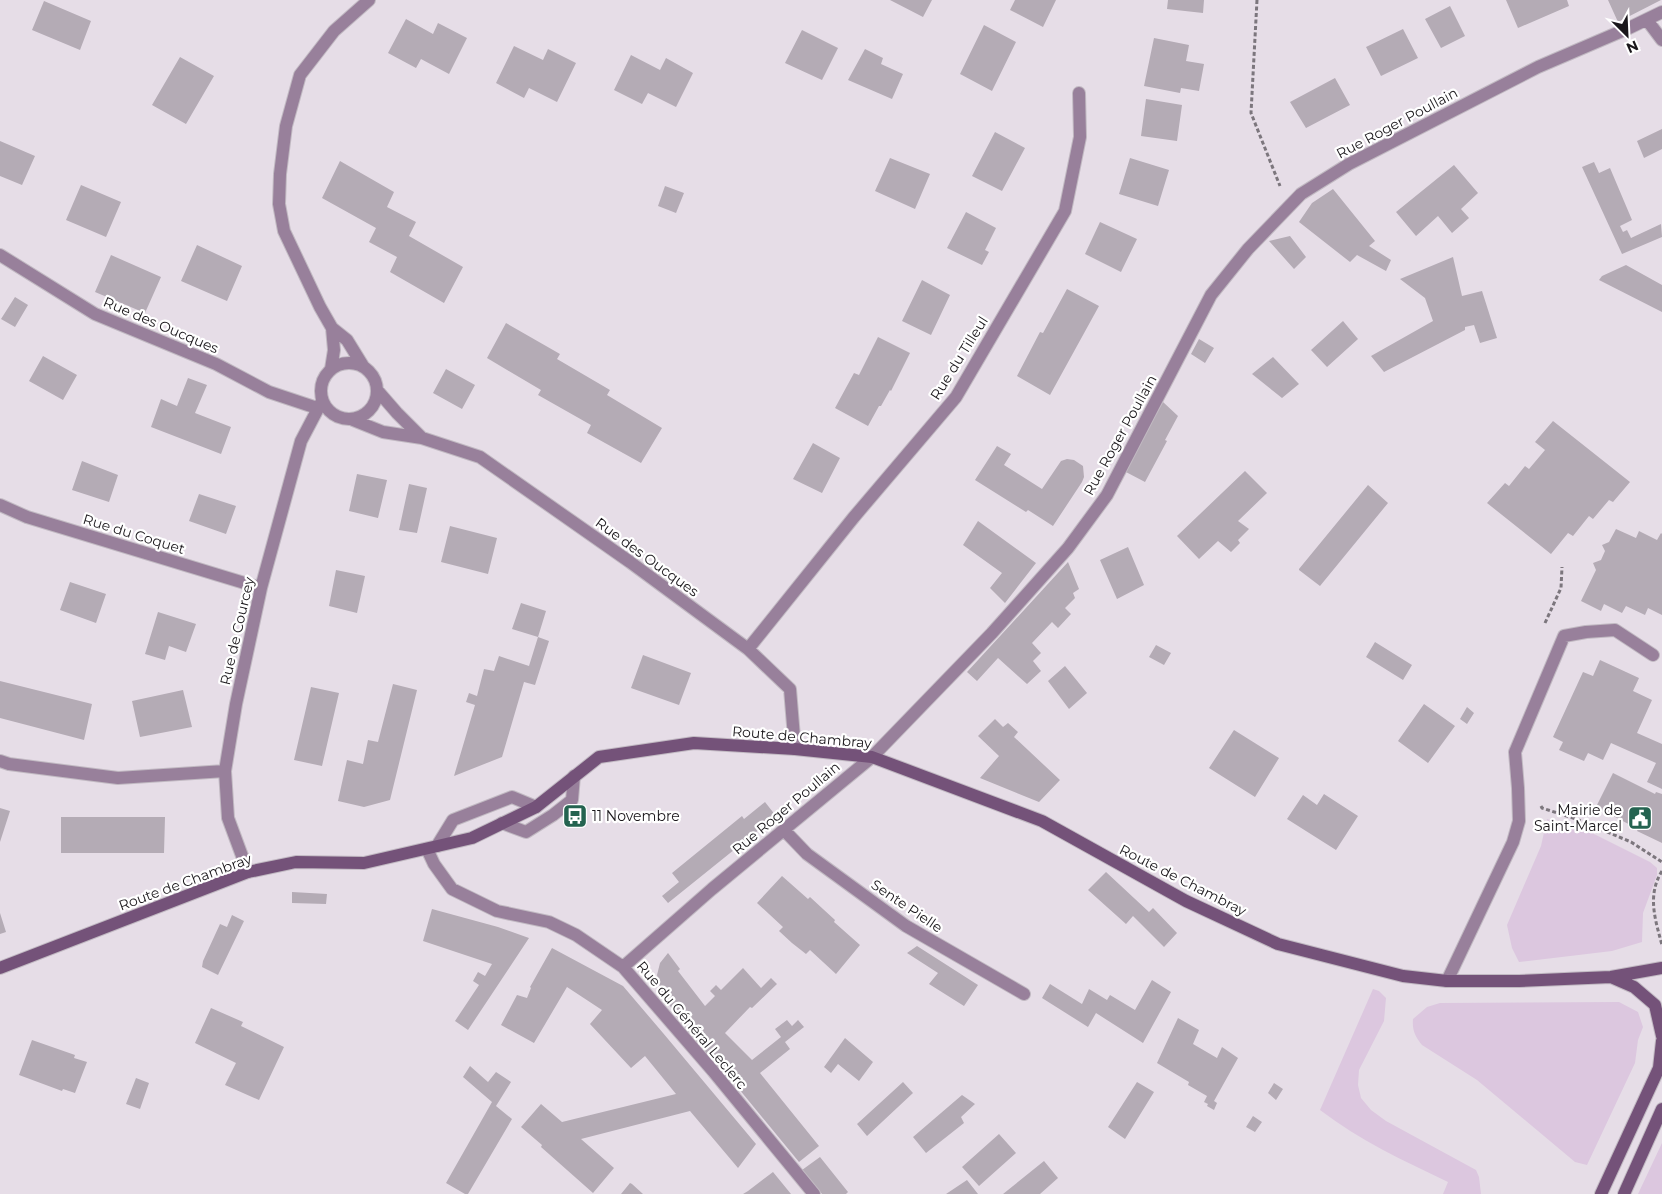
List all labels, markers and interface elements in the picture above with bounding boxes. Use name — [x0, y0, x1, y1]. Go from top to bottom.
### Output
north arrow — [1602, 10, 1652, 60]
text: N — [1623, 36, 1641, 57]
street label: Rue Roger Poullain — [1333, 83, 1461, 163]
street label: Rue des Oucques — [101, 293, 221, 357]
street label: Rue du Tilleul — [926, 313, 992, 403]
street label: Rue Roger Poullain — [1079, 372, 1161, 498]
street label: Rue du Coquet — [81, 510, 187, 558]
street label: Rue des Oucques — [592, 514, 702, 601]
street label: Rue de Courcey — [216, 575, 258, 687]
street label: Route de Chambray — [731, 722, 873, 752]
street label: Rue Roger Poullain — [729, 758, 843, 858]
place label: Mairie de Saint-Marcel — [1534, 801, 1622, 835]
bus stop icon: 11 Novembre — [562, 803, 588, 829]
public building icon: Mairie de Saint-Marcel — [1627, 805, 1653, 831]
place label: 11 Novembre — [592, 807, 680, 825]
street label: Route de Chambray — [1117, 840, 1250, 920]
street label: Route de Chambray — [116, 849, 254, 914]
street label: Sente Pielle — [868, 876, 946, 936]
street label: Rue du Général Leclerc — [633, 957, 751, 1093]

